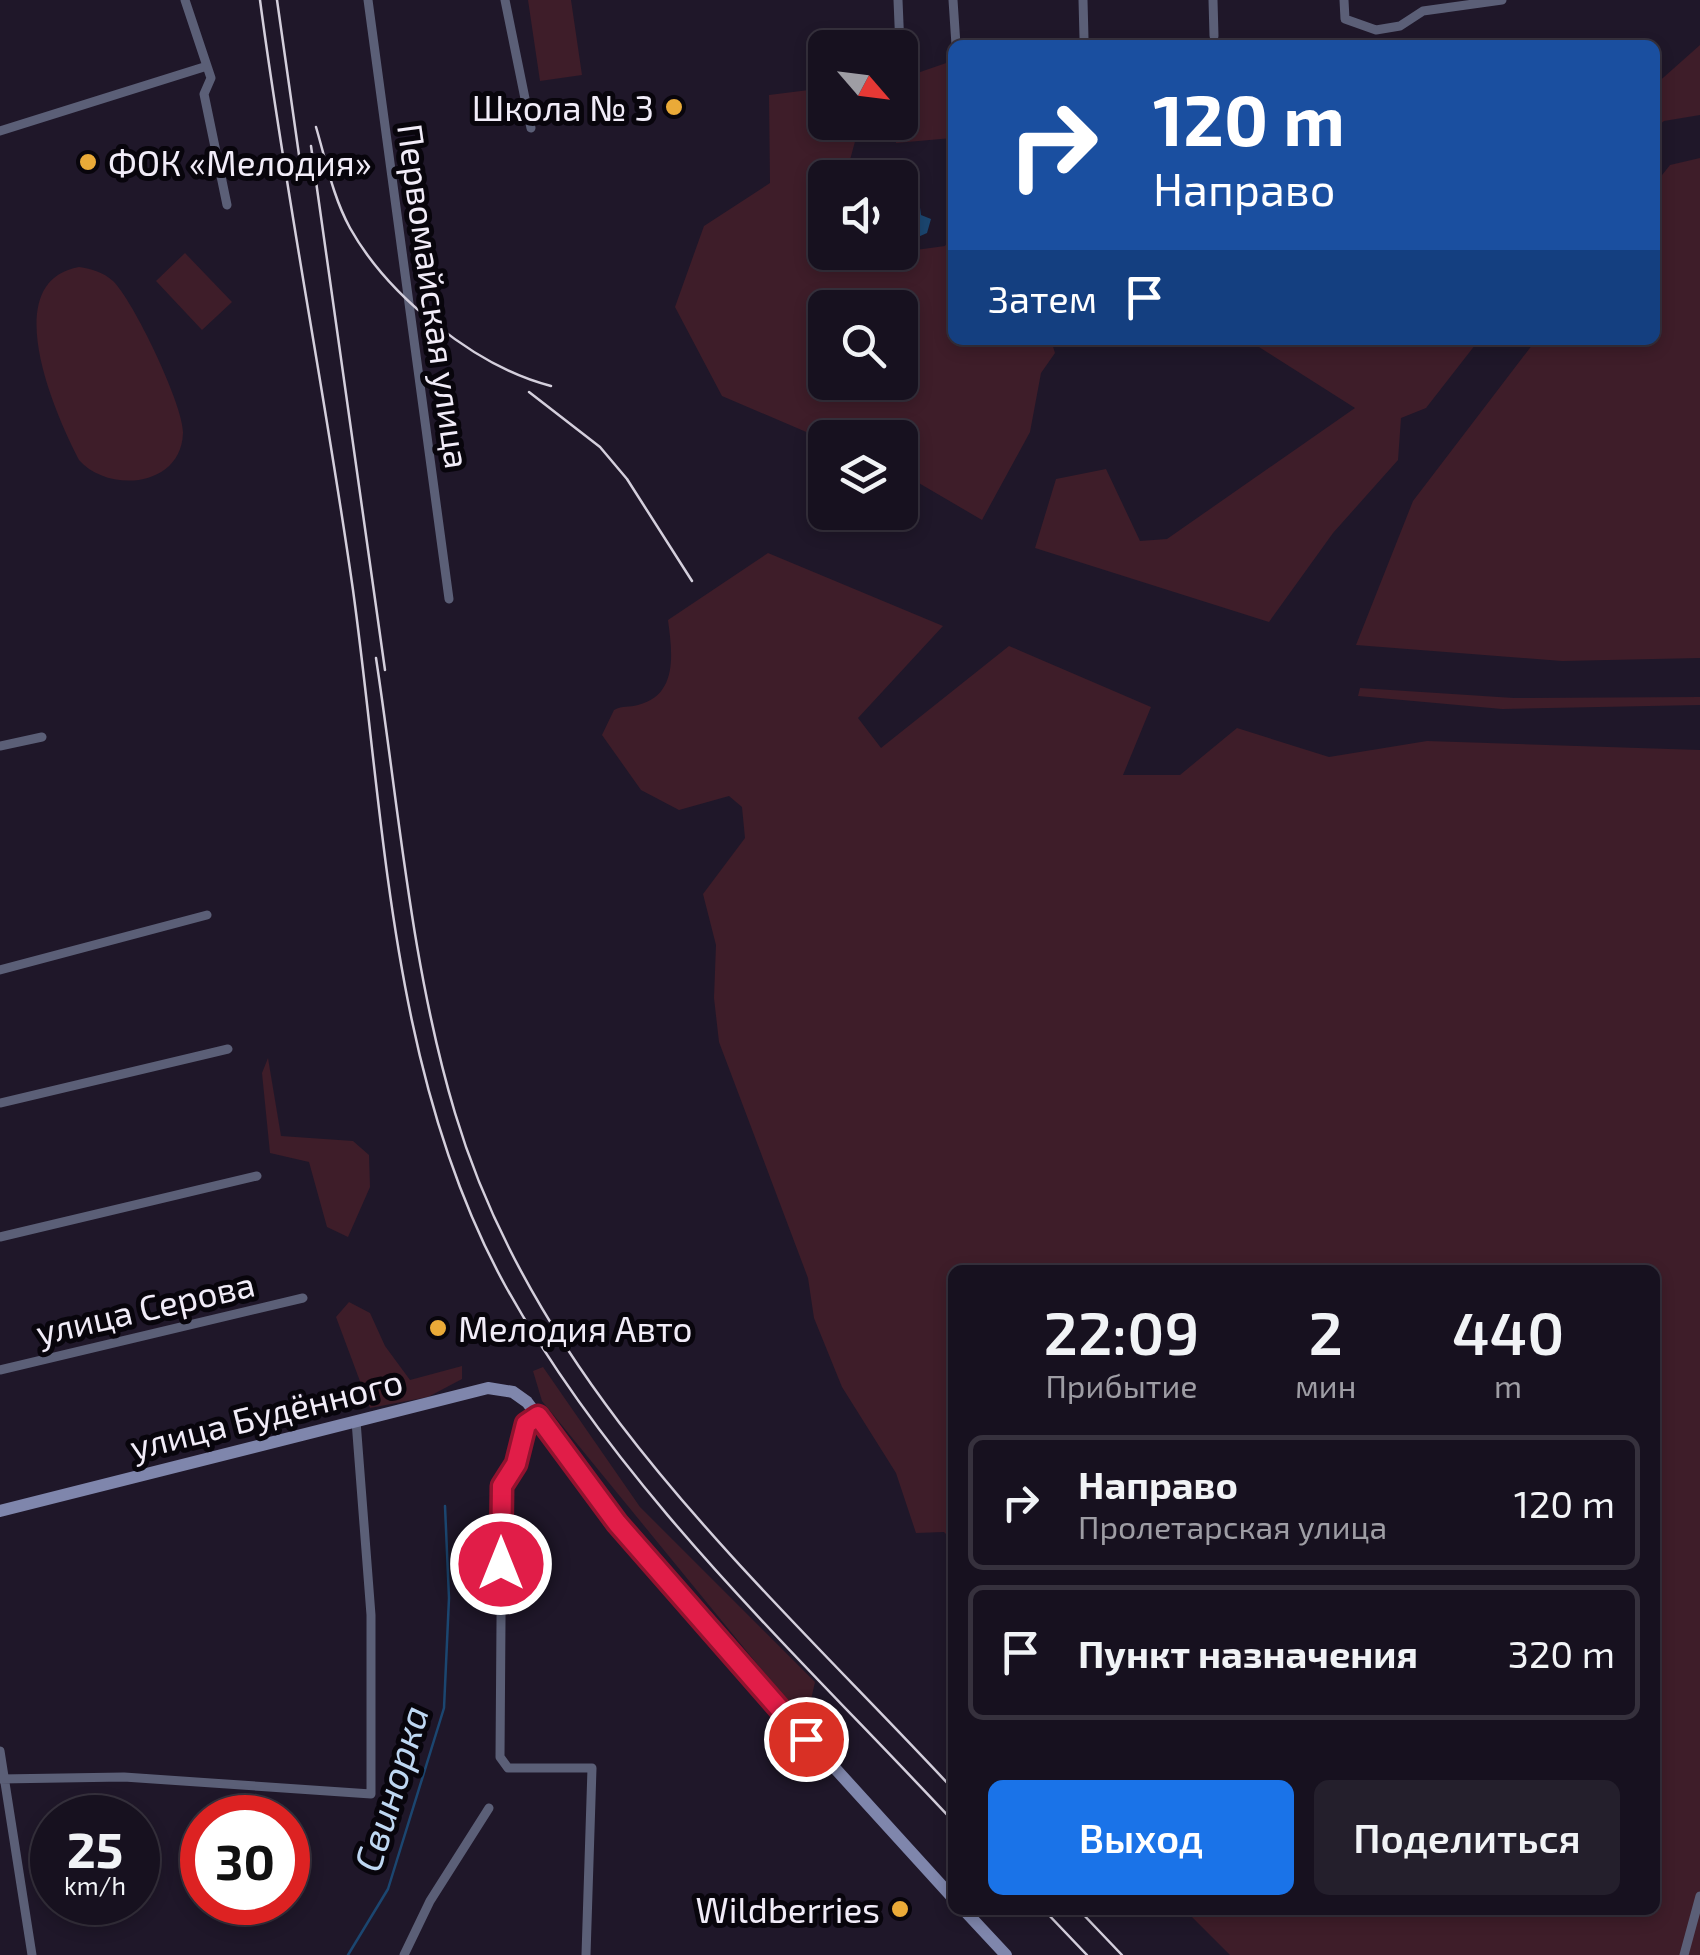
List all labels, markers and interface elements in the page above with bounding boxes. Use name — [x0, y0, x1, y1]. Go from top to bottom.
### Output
north arrow — [808, 30, 918, 140]
map controls — [808, 30, 918, 530]
text: 120 m — [1153, 76, 1345, 160]
icon: right — [988, 80, 1118, 210]
place label: Школа № 3 — [472, 86, 654, 128]
marker: Школа № 3 — [663, 96, 685, 118]
street label: Первомайская улица — [389, 121, 480, 471]
place label: ФОК «Мелодия» — [108, 141, 372, 183]
marker: ФОК «Мелодия» — [77, 151, 99, 173]
button: sound — [808, 160, 918, 270]
text: Направо — [1153, 161, 1335, 215]
icon: arrive — [1117, 270, 1172, 325]
text: Затем — [988, 275, 1097, 321]
button: search — [808, 290, 918, 400]
button: layers — [808, 420, 918, 530]
street label: улица Серова — [32, 1261, 259, 1354]
text: 22:09 — [1044, 1295, 1199, 1367]
text: 2 — [1308, 1295, 1343, 1367]
text: 440 — [1452, 1295, 1564, 1367]
place label: Мелодия Авто — [458, 1307, 693, 1349]
marker: Мелодия Авто — [427, 1317, 449, 1339]
street label: улица Будённого — [125, 1359, 407, 1468]
text: Прибытие — [1045, 1366, 1197, 1404]
text: мин — [1295, 1366, 1356, 1404]
text: m — [1494, 1366, 1522, 1404]
text: Направо — [1078, 1461, 1238, 1507]
icon: right — [993, 1475, 1048, 1530]
text: 120 m — [1514, 1480, 1615, 1526]
text: Пролетарская улица — [1078, 1507, 1387, 1545]
position arrow — [449, 1512, 553, 1616]
icon: arrive — [993, 1625, 1048, 1680]
text: Пункт назначения — [1078, 1630, 1418, 1676]
text: 320 m — [1508, 1630, 1615, 1676]
pin — [764, 1697, 849, 1782]
water label: Свинорка — [343, 1699, 437, 1877]
icon: arrive — [779, 1712, 834, 1767]
button: Выход — [988, 1780, 1294, 1895]
button: Поделиться — [1314, 1780, 1620, 1895]
speed limit sign: 30 — [180, 1795, 310, 1925]
text: 25 — [67, 1818, 123, 1878]
text: km/h — [64, 1870, 126, 1900]
place label: Wildberries — [696, 1888, 880, 1930]
marker: Wildberries — [889, 1898, 911, 1920]

